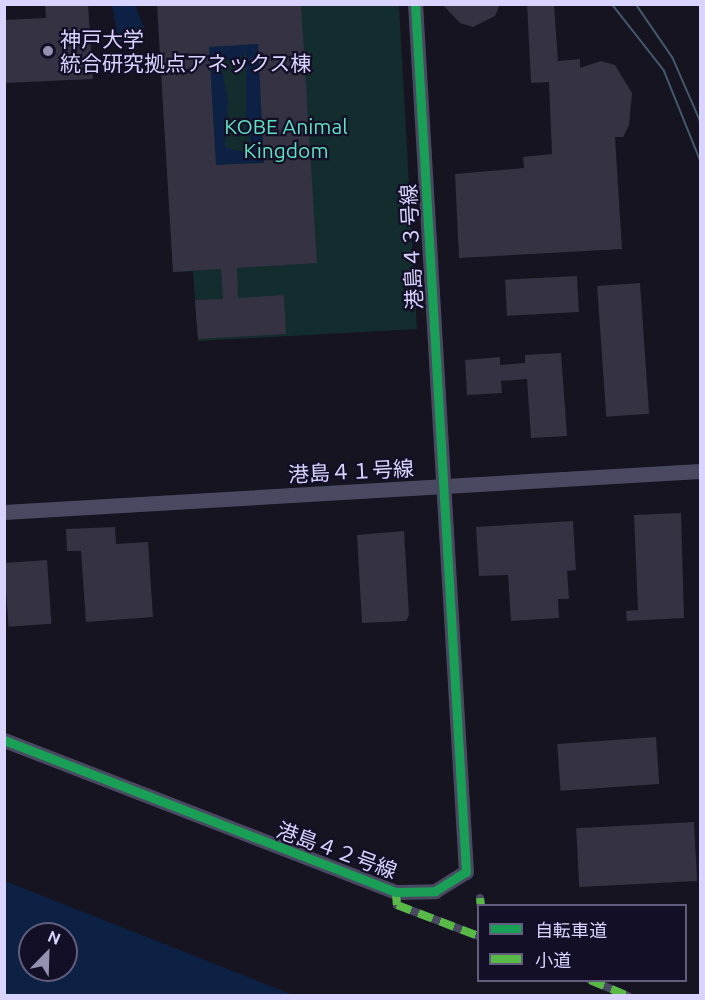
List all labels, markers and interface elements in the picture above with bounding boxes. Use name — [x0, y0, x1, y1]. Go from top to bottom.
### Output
place label: 神戸大学 統合研究拠点アネックス棟 — [60, 26, 312, 76]
marker: 神戸大学 統合研究拠点アネックス棟 — [41, 44, 55, 58]
park label: KOBE Animal Kingdom — [224, 113, 348, 163]
street label: 港島４３号線 — [395, 183, 427, 311]
street label: 港島４１号線 — [287, 455, 415, 487]
street label: 港島４２号線 — [273, 817, 401, 883]
legend — [477, 904, 687, 982]
text: 自転車道 — [535, 920, 607, 940]
north arrow — [18, 922, 78, 982]
text: N — [45, 927, 63, 948]
text: 小道 — [535, 950, 571, 970]

